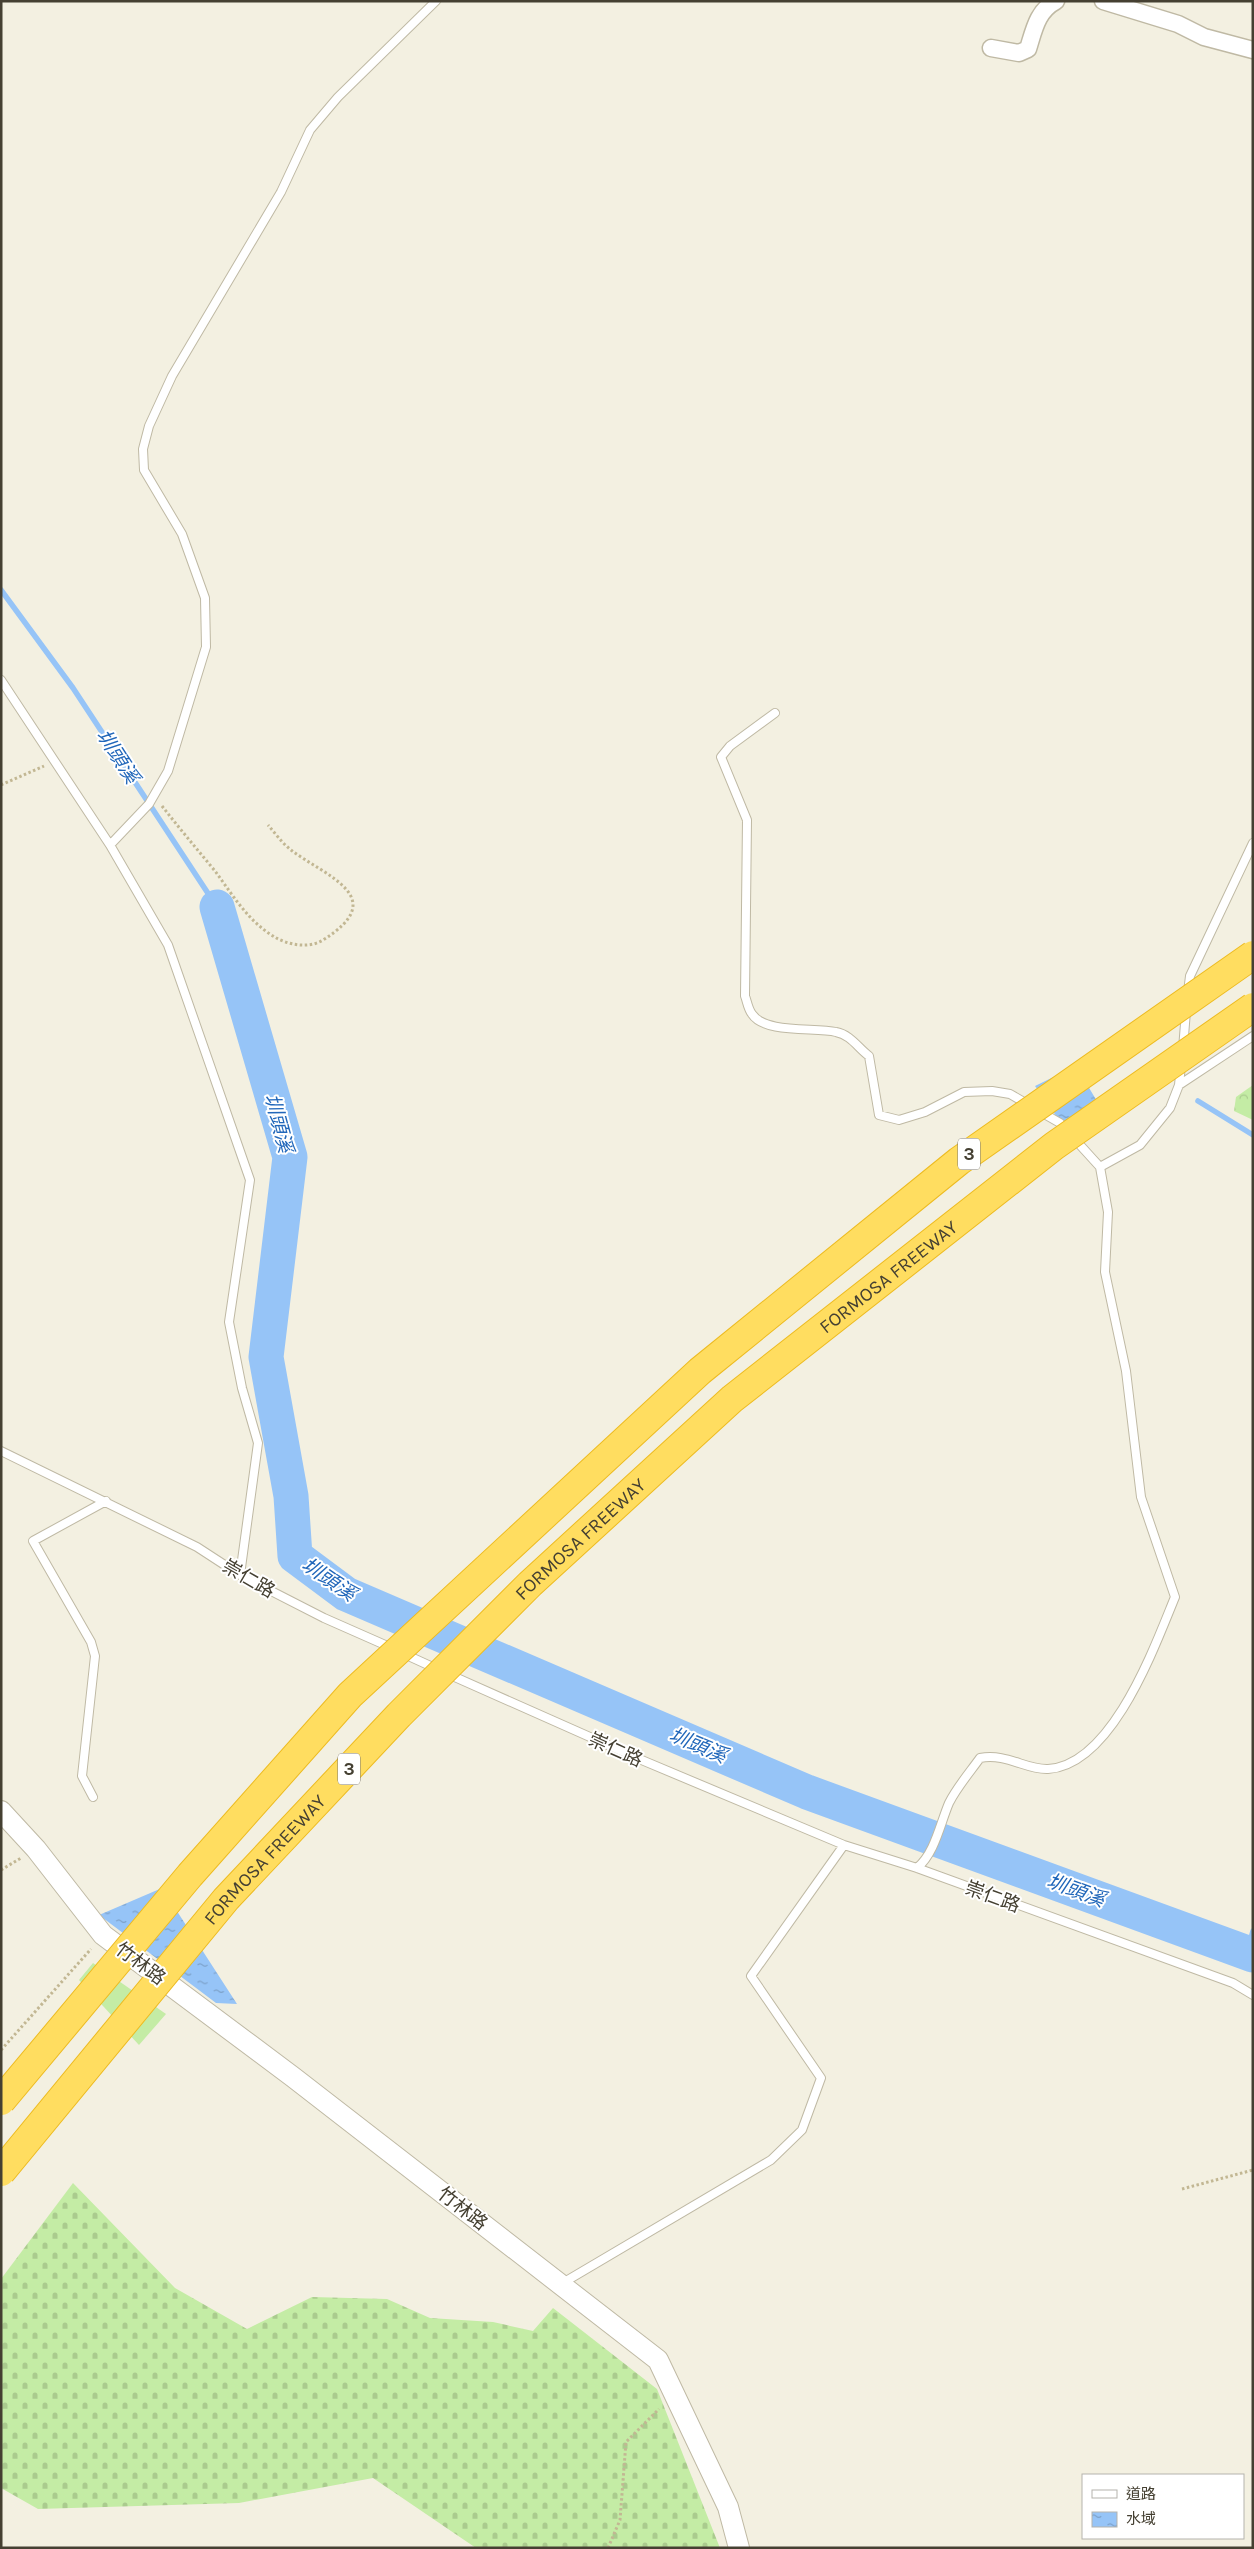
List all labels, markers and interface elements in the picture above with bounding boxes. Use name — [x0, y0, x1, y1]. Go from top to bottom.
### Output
water label: 圳頭溪 — [92, 725, 145, 790]
water label: 圳頭溪 — [260, 1091, 298, 1158]
road number: 3 — [958, 1138, 980, 1170]
street label: FORMOSA FREEWAY — [815, 1216, 963, 1338]
street label: FORMOSA FREEWAY — [511, 1474, 651, 1605]
water label: 圳頭溪 — [297, 1553, 363, 1607]
street label: 崇仁路 — [218, 1555, 279, 1603]
water label: 圳頭溪 — [666, 1723, 733, 1769]
street label: 崇仁路 — [585, 1728, 646, 1772]
road number: 3 — [338, 1754, 360, 1785]
street label: FORMOSA FREEWAY — [200, 1790, 331, 1929]
water label: 圳頭溪 — [1044, 1869, 1111, 1913]
street label: 崇仁路 — [962, 1877, 1023, 1917]
street label: 竹林路 — [111, 1938, 170, 1990]
street label: 竹林路 — [433, 2183, 492, 2235]
legend — [1082, 2474, 1244, 2539]
text: 道路 — [1126, 2485, 1156, 2503]
text: 水域 — [1126, 2510, 1156, 2528]

